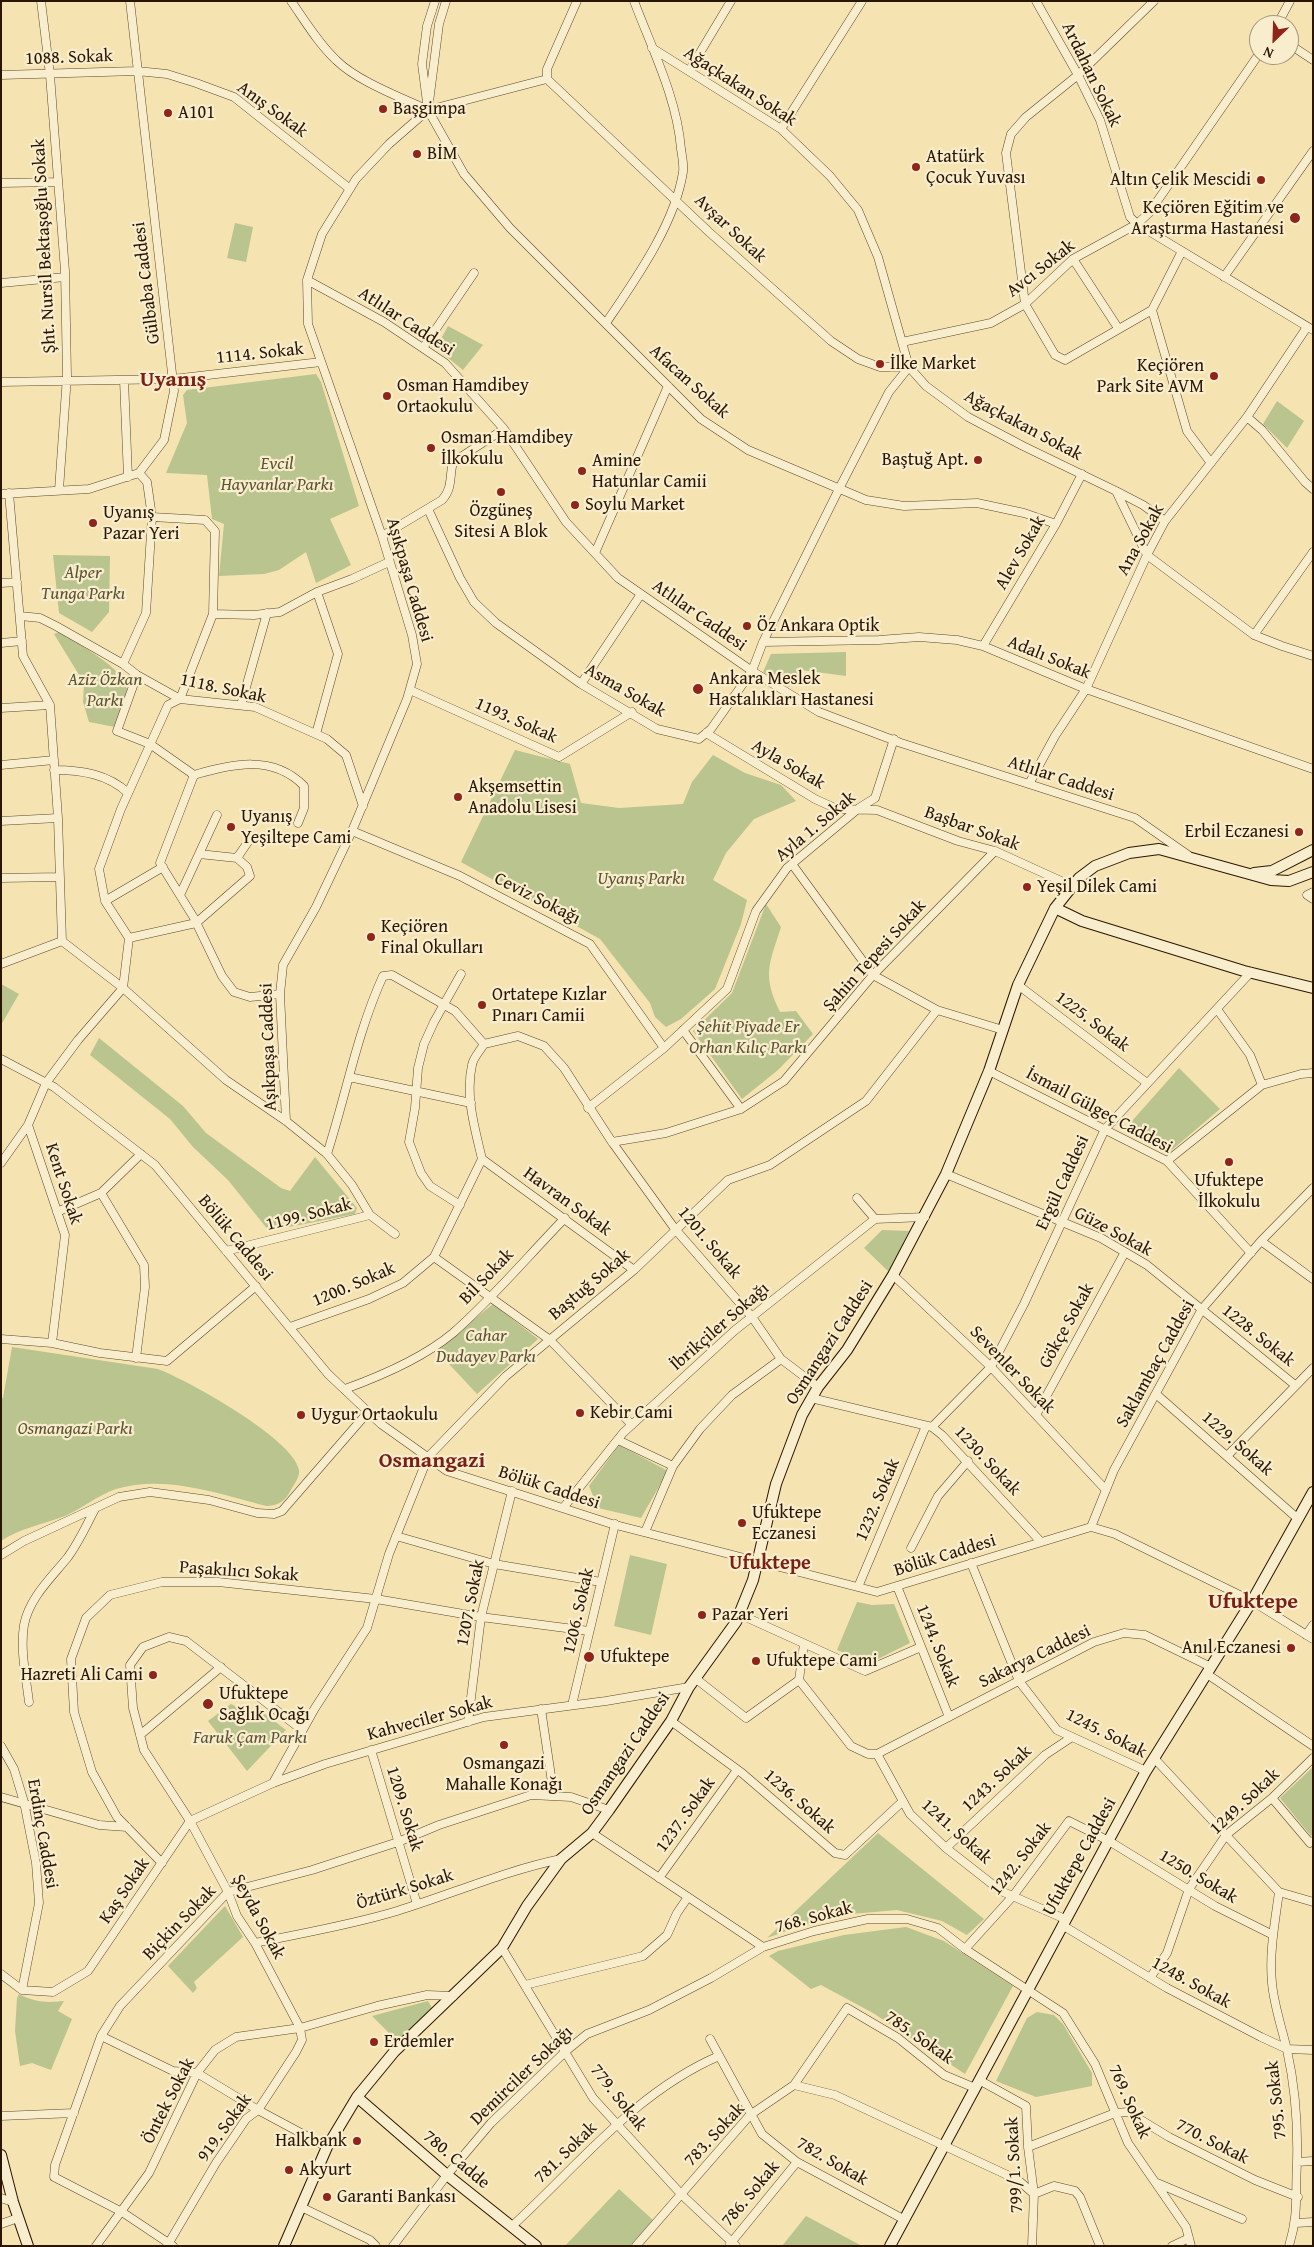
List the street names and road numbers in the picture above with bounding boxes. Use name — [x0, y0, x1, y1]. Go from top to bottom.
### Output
street label: Ardahan Sokak — [1056, 19, 1126, 131]
street label: Ağaçkakan Sokak — [679, 42, 801, 132]
street label: 1088. Sokak — [25, 46, 113, 70]
street label: Anış Sokak — [233, 77, 311, 143]
street label: Şht. Nursil Bektaşoğlu Sokak — [29, 138, 61, 354]
street label: Avşar Sokak — [689, 190, 771, 268]
street label: Gülbaba Caddesi — [129, 221, 165, 345]
street label: Avcı Sokak — [1003, 236, 1079, 302]
street label: Atlılar Caddesi — [354, 283, 458, 361]
street label: 1114. Sokak — [215, 339, 305, 369]
street label: Afacan Sokak — [644, 340, 734, 424]
street label: Ağaçkakan Sokak — [960, 386, 1086, 466]
street label: Ana Sokak — [1113, 501, 1169, 579]
street label: Alev Sokak — [991, 512, 1051, 594]
street label: Aşıkpaşa Caddesi — [381, 515, 437, 645]
street label: Atlılar Caddesi — [648, 575, 750, 657]
street label: Adalı Sokak — [1004, 632, 1094, 684]
street label: Asma Sokak — [581, 659, 669, 723]
street label: 1118. Sokak — [178, 669, 268, 709]
street label: 1193. Sokak — [472, 693, 560, 749]
street label: Ayla Sokak — [747, 735, 829, 795]
street label: Atlılar Caddesi — [1005, 752, 1117, 806]
street label: Ayla 1. Sokak — [771, 787, 861, 867]
street label: Başbar Sokak — [921, 802, 1023, 856]
street label: Ceviz Sokağı — [490, 868, 584, 930]
street label: Şahin Tepesi Sokak — [819, 895, 931, 1017]
street label: Aşıkpaşa Caddesi — [256, 983, 282, 1111]
street label: 1225. Sokak — [1050, 987, 1134, 1057]
street label: İsmail Gülgeç Caddesi — [1022, 1063, 1176, 1159]
street label: Ergül Caddesi — [1032, 1132, 1094, 1234]
street label: Kent Sokak — [40, 1141, 86, 1227]
street label: Havran Sokak — [519, 1163, 615, 1241]
street label: Bölük Caddesi — [193, 1191, 277, 1285]
street label: 1199. Sokak — [264, 1194, 354, 1236]
street label: 1201. Sokak — [673, 1202, 745, 1284]
street label: Güze Sokak — [1070, 1202, 1156, 1262]
street label: Bil Sokak — [455, 1245, 519, 1309]
street label: Baştuğ Sokak — [545, 1245, 635, 1325]
street label: 1200. Sokak — [309, 1258, 399, 1312]
street label: Osmangazi Caddesi — [782, 1277, 878, 1409]
street label: İbrikçiler Sokağı — [666, 1278, 774, 1376]
street label: Gökçe Sokak — [1035, 1280, 1099, 1372]
street label: Saklambaç Caddesi — [1112, 1296, 1200, 1432]
street label: 1228. Sokak — [1217, 1300, 1299, 1372]
street label: Sevenler Sokak — [965, 1322, 1059, 1418]
street label: 1229. Sokak — [1197, 1407, 1277, 1481]
street label: 1230. Sokak — [949, 1422, 1025, 1500]
street label: 1232. Sokak — [851, 1455, 905, 1545]
street label: Bölük Caddesi — [496, 1461, 602, 1515]
street label: Bölük Caddesi — [891, 1530, 999, 1582]
street label: Paşakılıcı Sokak — [178, 1557, 300, 1587]
street label: 1207. Sokak — [452, 1558, 490, 1648]
street label: 1206. Sokak — [559, 1566, 599, 1656]
street label: 1244. Sokak — [911, 1601, 963, 1691]
street label: Sakarya Caddesi — [976, 1621, 1094, 1693]
street label: Osmangazi Caddesi — [577, 1688, 675, 1820]
street label: Kahveciler Sokak — [365, 1692, 495, 1746]
street label: 1245. Sokak — [1062, 1704, 1150, 1764]
street label: 1243. Sokak — [958, 1741, 1036, 1817]
street label: 1209. Sokak — [381, 1764, 427, 1854]
street label: 1249. Sokak — [1206, 1764, 1284, 1840]
street label: 1236. Sokak — [759, 1765, 839, 1839]
street label: 1237. Sokak — [651, 1773, 721, 1857]
street label: Erdinç Caddesi — [22, 1777, 62, 1891]
street label: Ufuktepe Caddesi — [1039, 1794, 1121, 1920]
street label: 1241. Sokak — [916, 1795, 996, 1869]
street label: 1242. Sokak — [985, 1818, 1057, 1900]
street label: 1250. Sokak — [1155, 1845, 1241, 1909]
street label: Kaş Sokak — [95, 1854, 155, 1928]
street label: Öztürk Sokak — [354, 1865, 456, 1915]
street label: Şeyda Sokak — [227, 1871, 289, 1963]
street label: Biçkin Sokak — [139, 1881, 221, 1965]
street label: 768. Sokak — [773, 1897, 855, 1939]
street label: 1248. Sokak — [1147, 1952, 1235, 2014]
street label: 785. Sokak — [880, 2006, 958, 2070]
street label: Demirciler Sokağı — [466, 2022, 578, 2130]
street label: Öntek Sokak — [138, 2054, 200, 2148]
street label: 779. Sokak — [585, 2060, 651, 2136]
street label: 795. Sokak — [1262, 2060, 1292, 2140]
street label: 769. Sokak — [1103, 2061, 1155, 2143]
street label: 919. Sokak — [193, 2090, 257, 2166]
street label: 783. Sokak — [680, 2099, 750, 2171]
street label: 770. Sokak — [1172, 2114, 1252, 2170]
street label: 799/1. Sokak — [1002, 2116, 1028, 2214]
street label: 781. Sokak — [530, 2118, 602, 2188]
street label: 780. Cadde — [418, 2126, 494, 2194]
street label: 782. Sokak — [792, 2133, 872, 2191]
street label: 786. Sokak — [717, 2157, 785, 2231]

